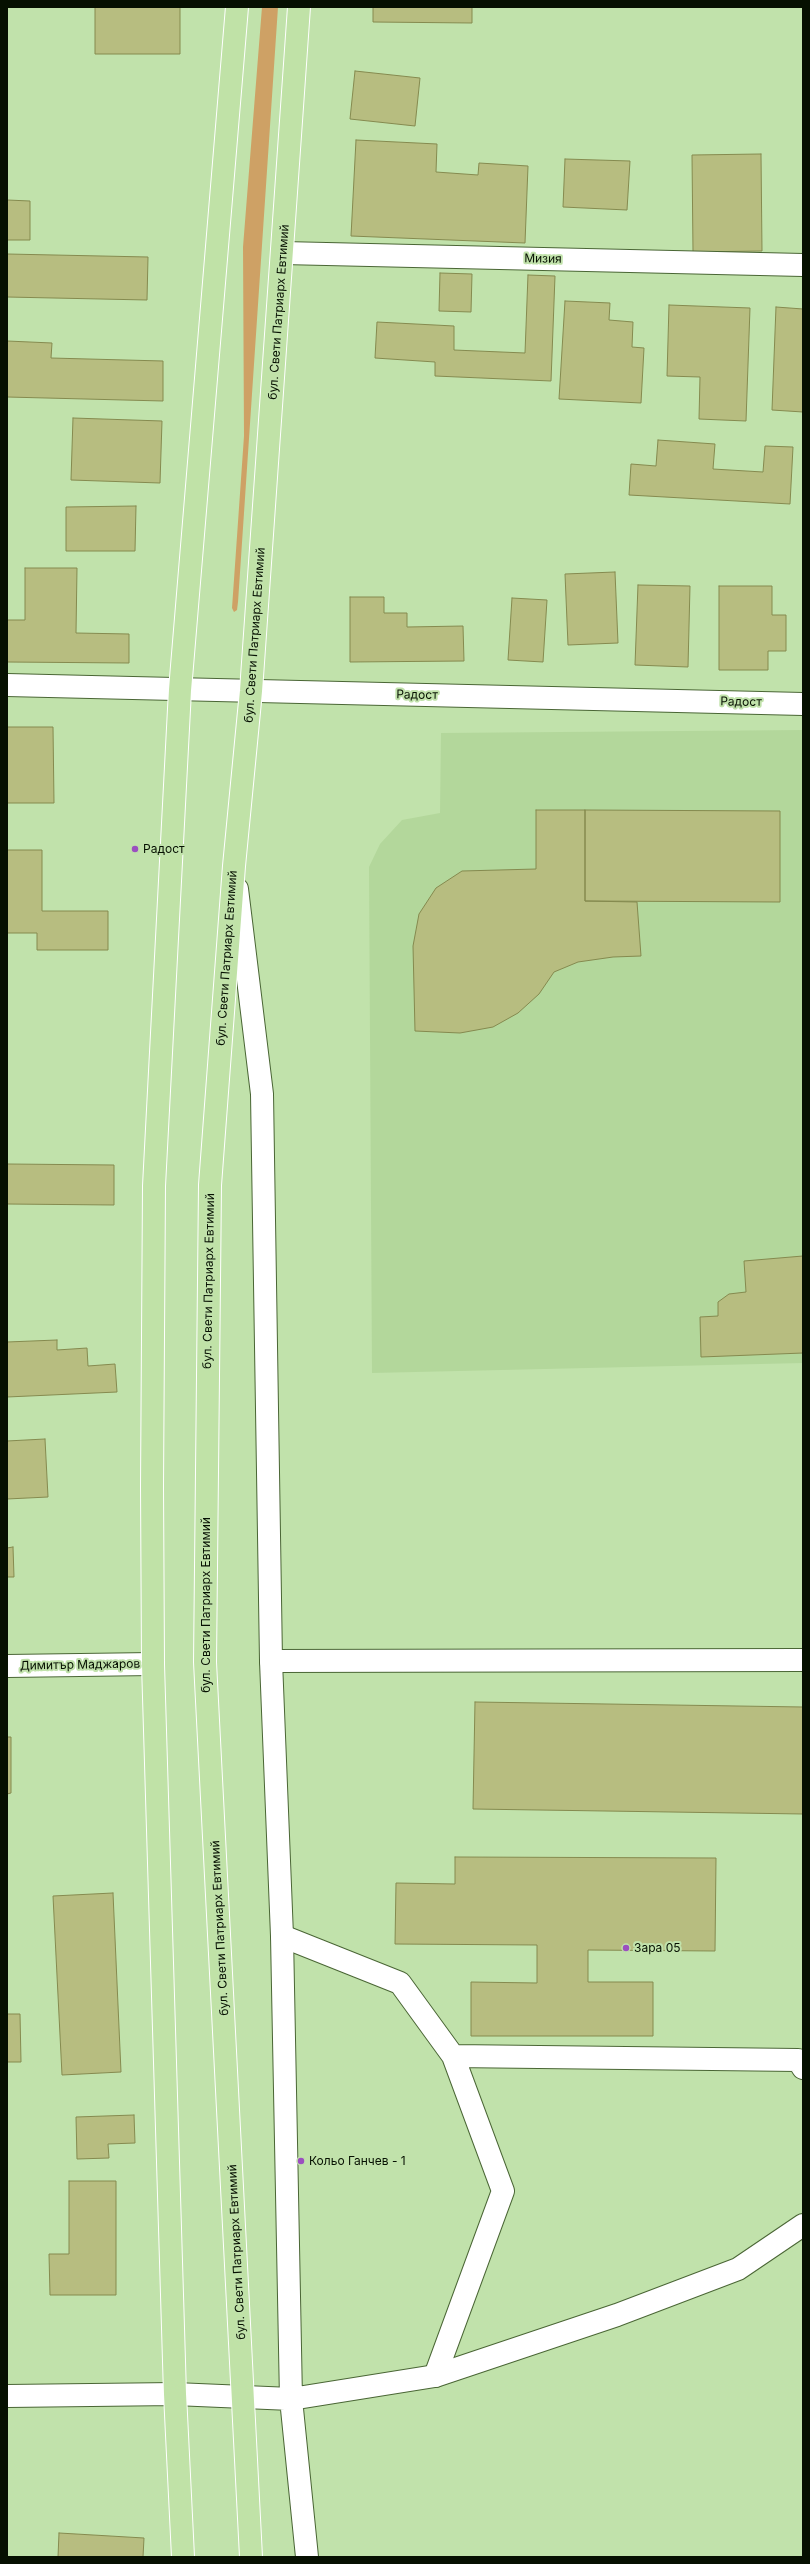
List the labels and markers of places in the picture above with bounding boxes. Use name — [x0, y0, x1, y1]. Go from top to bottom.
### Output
place label: Радост — [143, 842, 185, 856]
marker: Радост — [130, 844, 140, 854]
place label: Зара 05 — [634, 1941, 681, 1955]
marker: Зара 05 — [621, 1943, 631, 1953]
place label: Кольо Ганчев - 1 — [309, 2154, 406, 2168]
marker: Кольо Ганчев - 1 — [296, 2156, 306, 2166]

